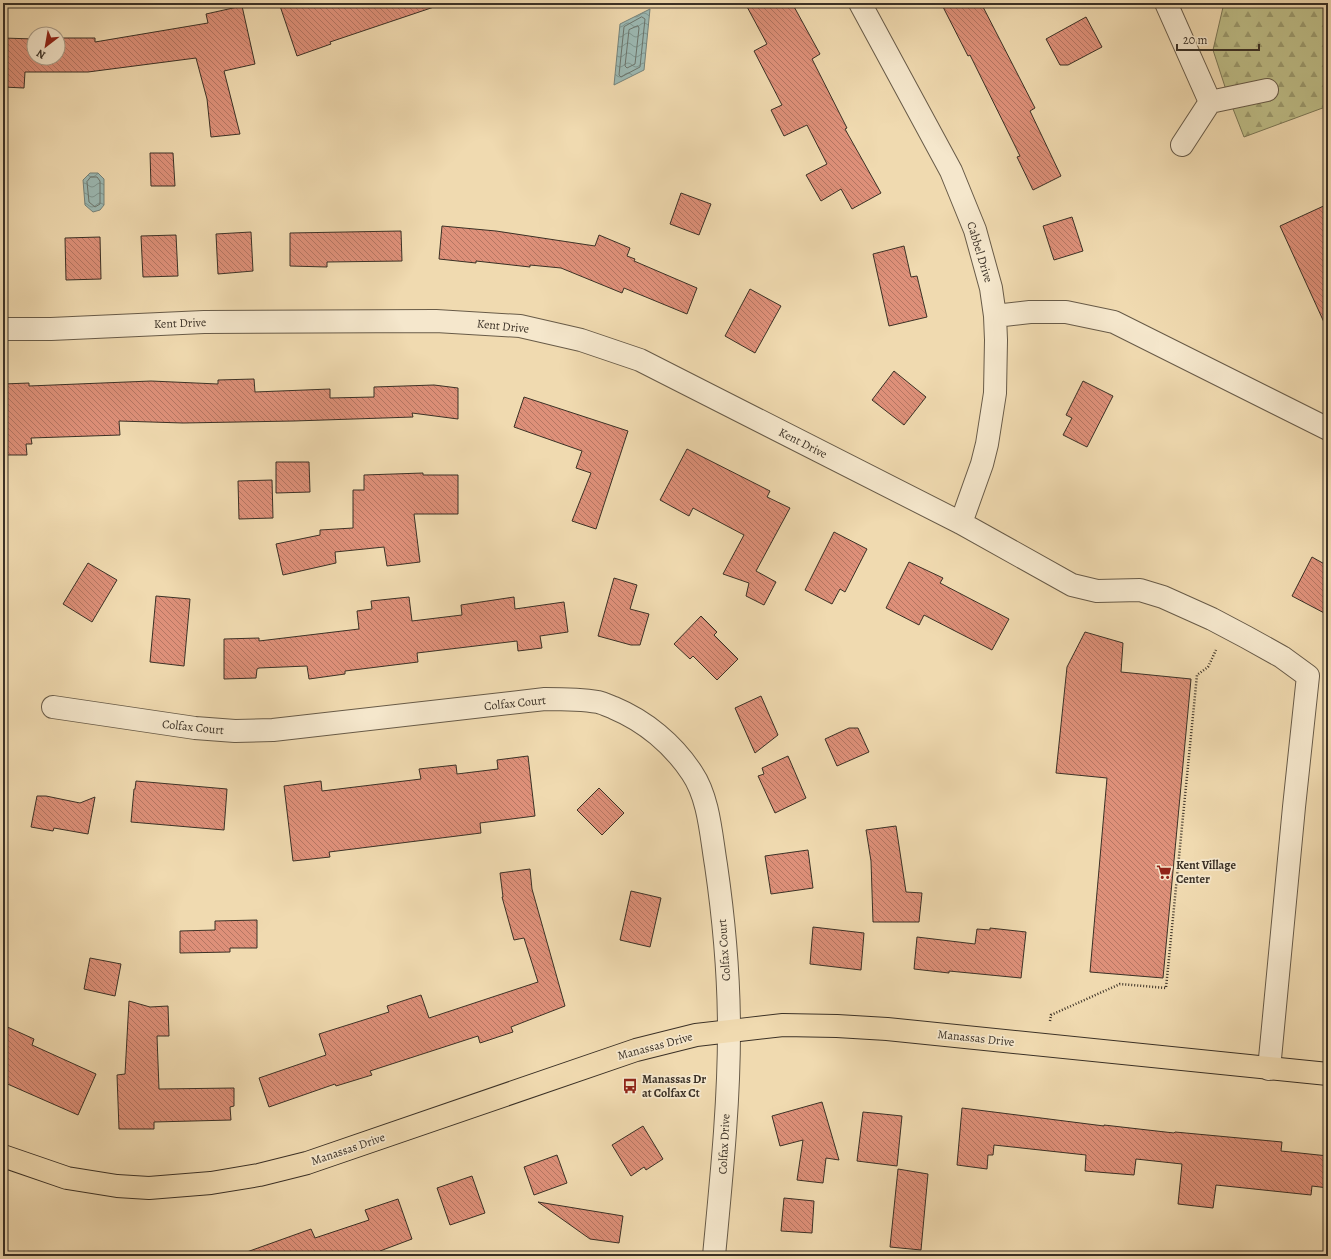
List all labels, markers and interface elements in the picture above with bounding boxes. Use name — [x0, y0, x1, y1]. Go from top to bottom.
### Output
north arrow — [26, 26, 66, 66]
scale bar — [1177, 26, 1259, 52]
text: 20 m — [1183, 32, 1207, 48]
text: N — [34, 46, 48, 63]
street label: Cabbel Drive — [963, 220, 997, 284]
street label: Kent Drive — [154, 314, 206, 332]
street label: Kent Drive — [476, 315, 530, 337]
street label: Kent Drive — [776, 424, 830, 462]
street label: Colfax Court — [483, 692, 547, 714]
street label: Colfax Court — [161, 716, 225, 738]
place label: Kent Village Center — [1176, 857, 1236, 887]
supermarket icon: Kent Village Center — [1155, 863, 1173, 881]
street label: Colfax Court — [714, 918, 734, 981]
street label: Manassas Drive — [937, 1026, 1015, 1050]
street label: Manassas Drive — [616, 1028, 694, 1064]
place label: Manassas Dr at Colfax Ct — [642, 1071, 706, 1101]
bus stop icon: Manassas Dr at Colfax Ct — [621, 1077, 639, 1095]
street label: Colfax Drive — [714, 1113, 734, 1175]
street label: Manassas Drive — [309, 1129, 387, 1169]

